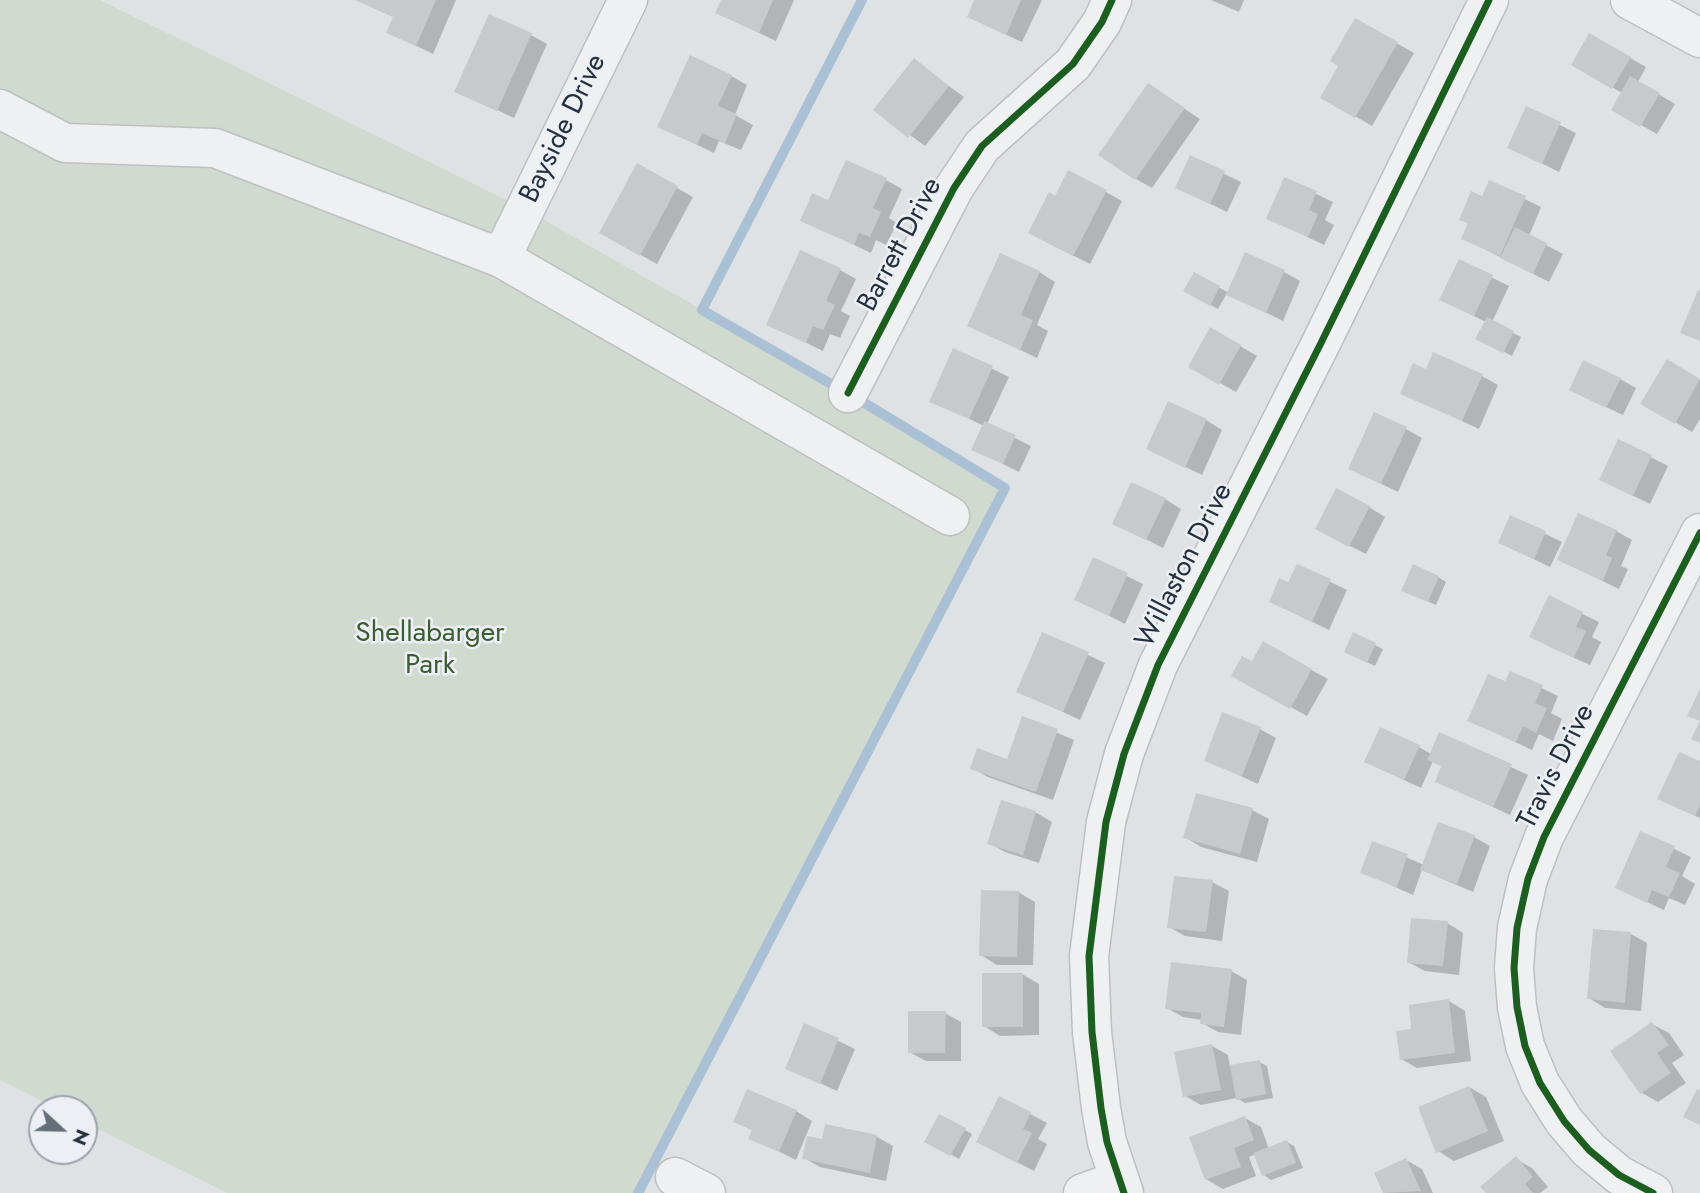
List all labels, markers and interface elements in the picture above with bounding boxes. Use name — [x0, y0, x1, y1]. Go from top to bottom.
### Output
street label: Bayside Drive — [514, 49, 614, 209]
street label: Barrett Drive — [852, 172, 950, 318]
street label: Willaston Drive — [1129, 478, 1241, 654]
park label: Shellabarger Park — [355, 617, 505, 683]
street label: Travis Drive — [1511, 699, 1603, 835]
north arrow — [28, 1095, 98, 1165]
text: N — [66, 1125, 96, 1149]

